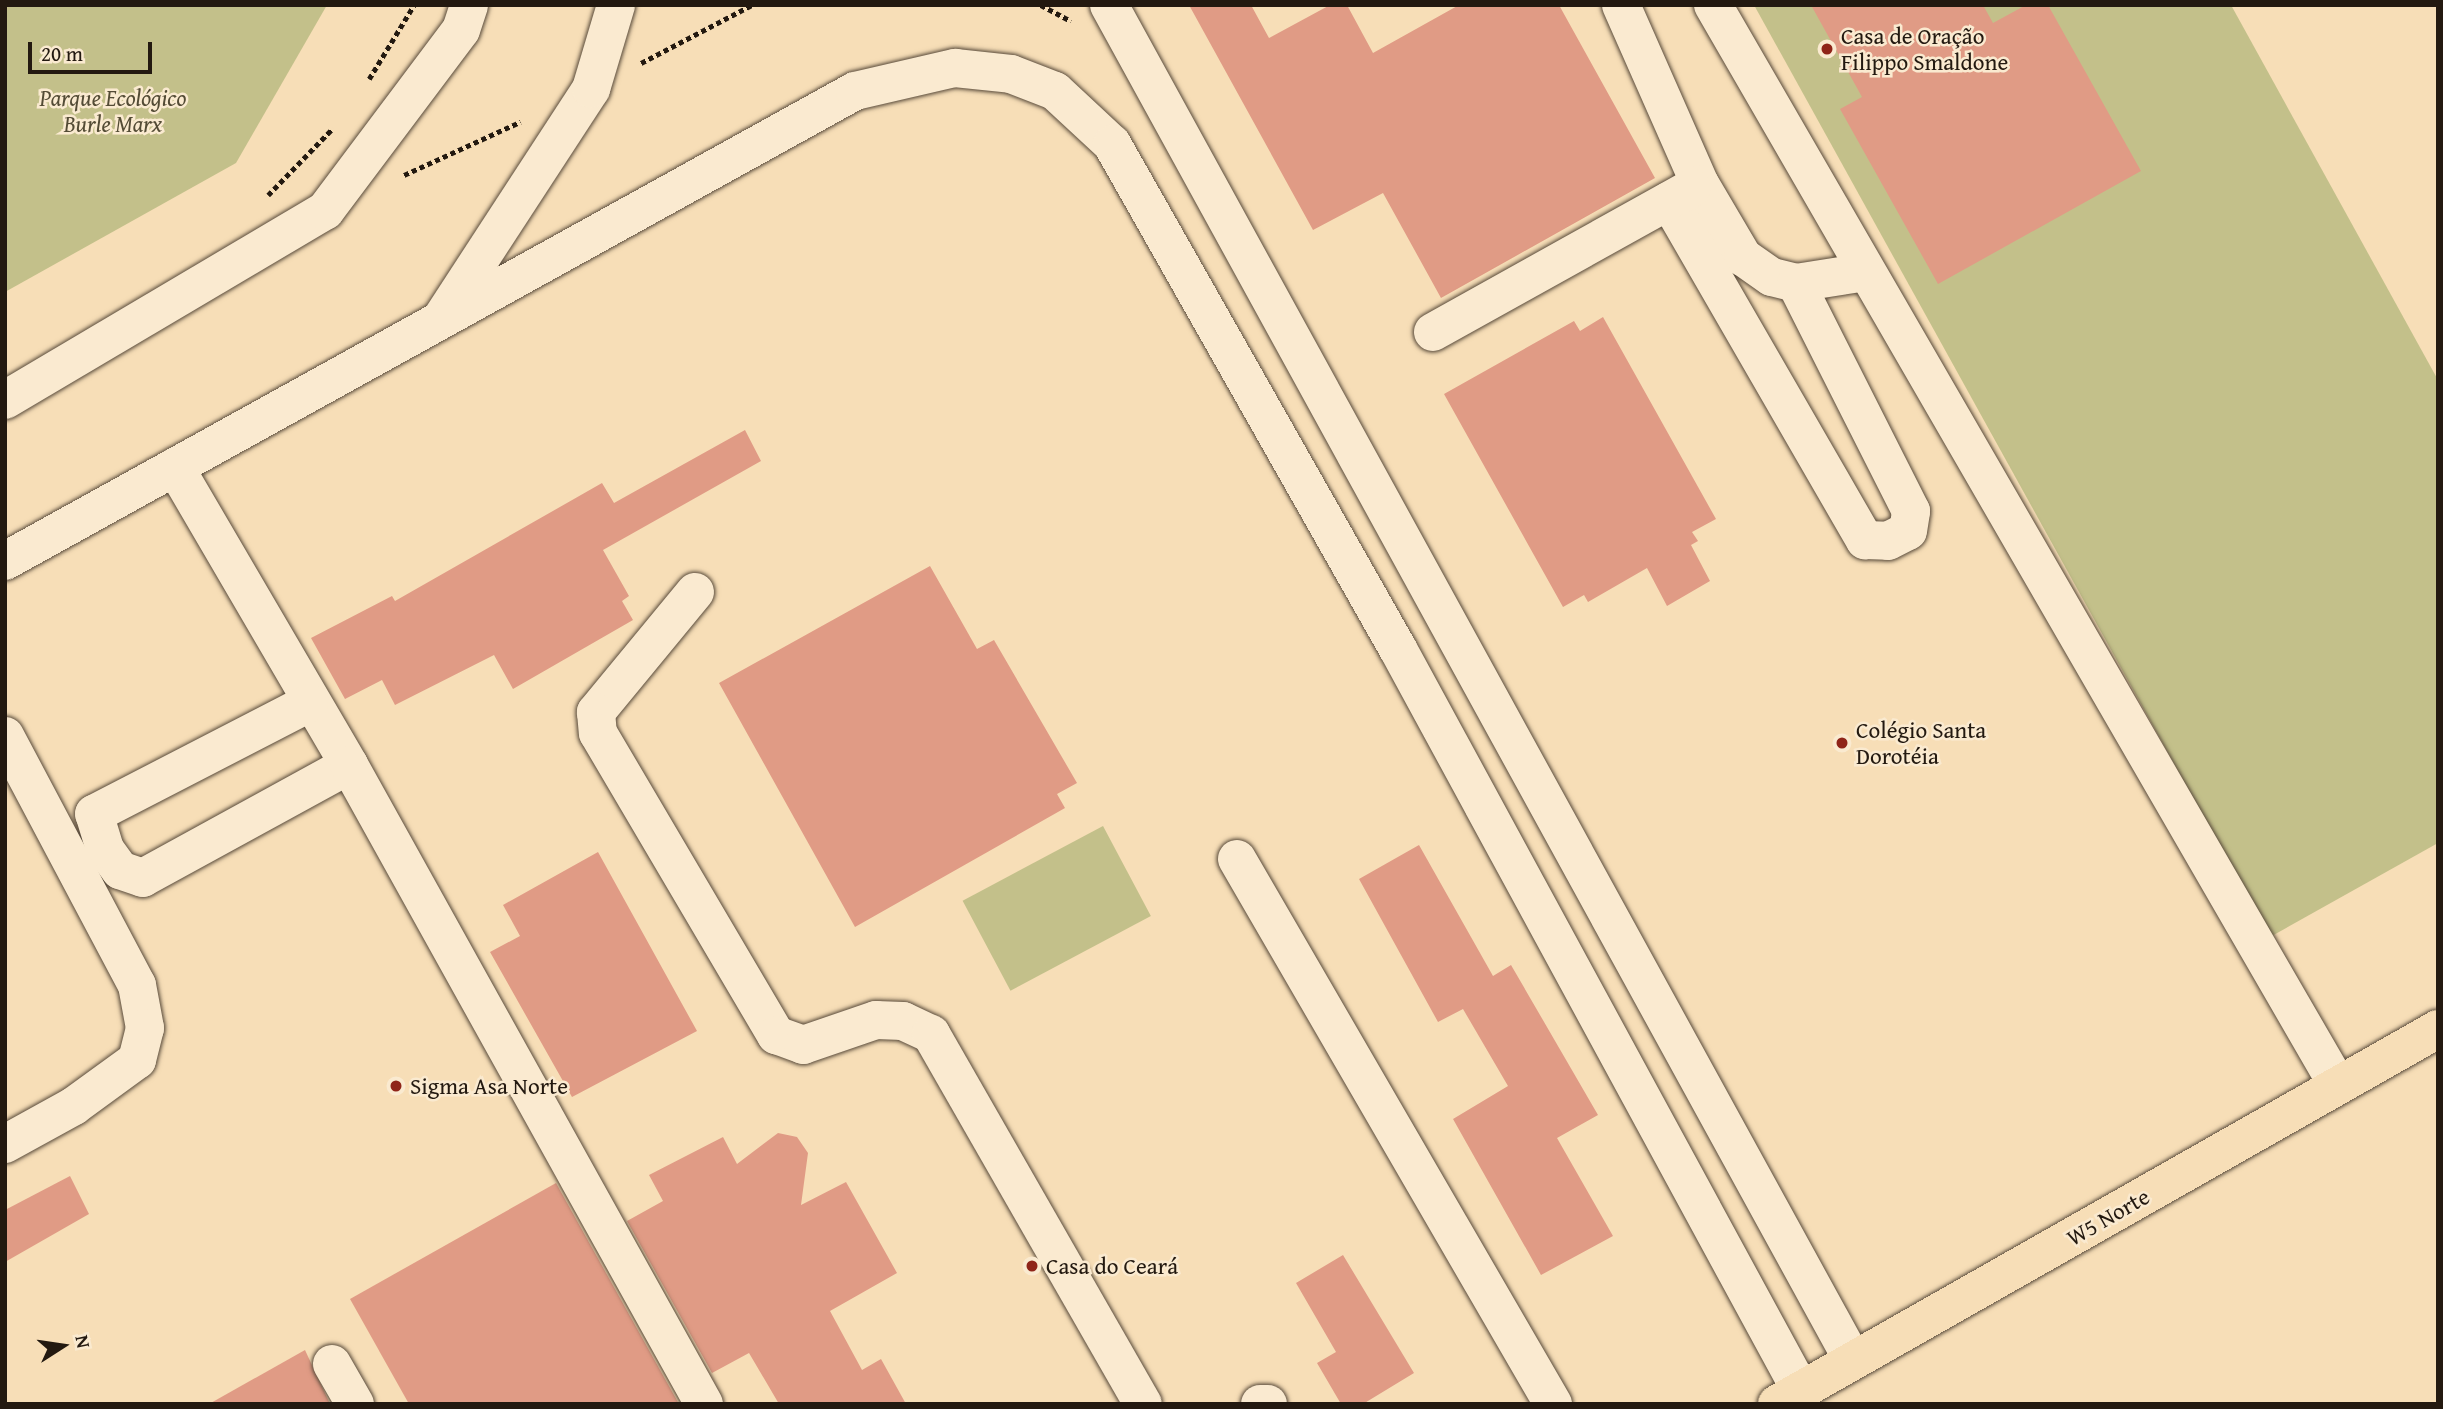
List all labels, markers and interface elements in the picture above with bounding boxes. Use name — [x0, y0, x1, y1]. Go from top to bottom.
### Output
place label: Casa de Oração Filippo Smaldone — [1841, 22, 2008, 76]
scale bar — [32, 28, 156, 72]
text: 20 m — [41, 38, 83, 69]
marker: Casa de Oração Filippo Smaldone — [1819, 41, 1835, 57]
park label: Parque Ecológico Burle Marx — [40, 84, 186, 138]
place label: Colégio Santa Dorotéia — [1856, 716, 1986, 770]
marker: Colégio Santa Dorotéia — [1834, 735, 1850, 751]
place label: Sigma Asa Norte — [410, 1072, 568, 1100]
marker: Sigma Asa Norte — [388, 1078, 404, 1094]
street label: W5 Norte — [2062, 1182, 2154, 1252]
place label: Casa do Ceará — [1046, 1252, 1178, 1280]
marker: Casa do Ceará — [1024, 1258, 1040, 1274]
north arrow — [28, 1311, 98, 1381]
text: N — [69, 1333, 99, 1351]

